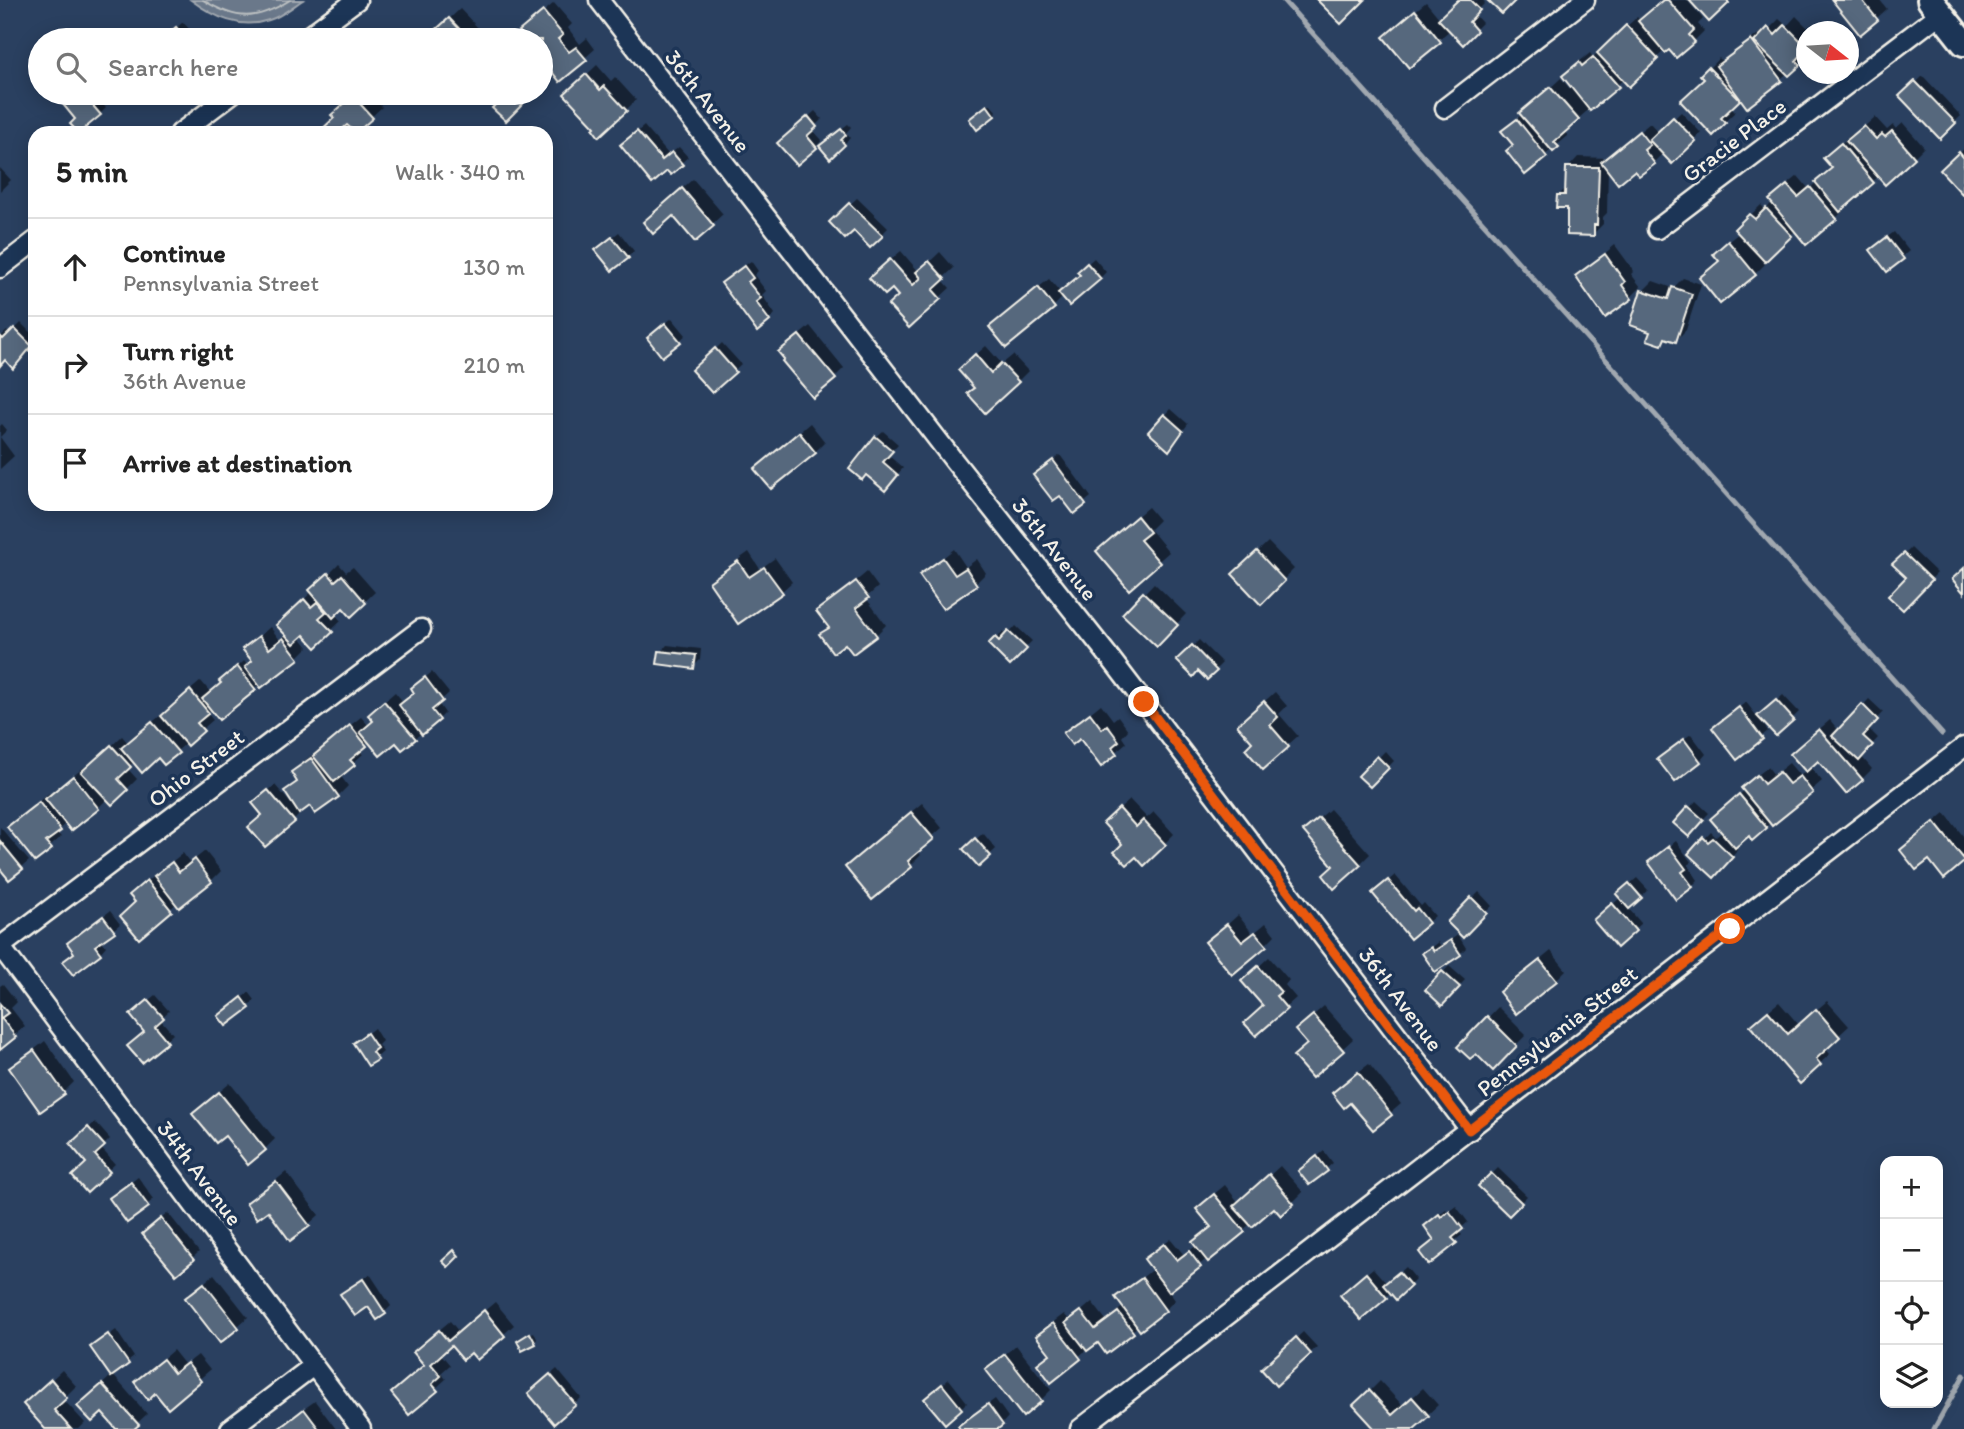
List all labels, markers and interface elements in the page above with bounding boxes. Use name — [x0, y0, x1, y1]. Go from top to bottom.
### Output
north arrow — [1796, 21, 1859, 84]
search box — [28, 28, 553, 105]
street label: 36th Avenue — [659, 44, 757, 158]
icon: search — [52, 48, 90, 86]
text: Search here — [108, 51, 238, 83]
street label: Gracie Place — [1676, 92, 1792, 188]
text: 5 min — [56, 153, 127, 190]
text: Walk · 340 m — [395, 158, 525, 186]
text: Continue — [123, 237, 226, 269]
icon: ahead — [56, 248, 94, 286]
text: 130 m — [463, 253, 525, 281]
text: Pennsylvania Street — [123, 269, 319, 297]
text: Turn right — [123, 335, 234, 367]
icon: right — [56, 346, 94, 384]
text: 210 m — [464, 351, 525, 379]
text: 36th Avenue — [123, 367, 246, 395]
icon: arrive — [56, 444, 94, 482]
text: Arrive at destination — [123, 447, 352, 479]
street label: 36th Avenue — [1006, 492, 1104, 606]
route end — [1128, 686, 1159, 717]
street label: Ohio Street — [142, 723, 250, 813]
route start — [1714, 913, 1745, 944]
street label: 36th Avenue — [1353, 941, 1449, 1057]
street label: Pennsylvania Street — [1471, 960, 1643, 1102]
street label: 34th Avenue — [151, 1115, 249, 1231]
map controls — [1880, 1156, 1943, 1408]
button: + — [1880, 1156, 1943, 1219]
button: − — [1880, 1219, 1943, 1282]
button: locate — [1880, 1282, 1943, 1345]
button: layers — [1880, 1345, 1943, 1408]

